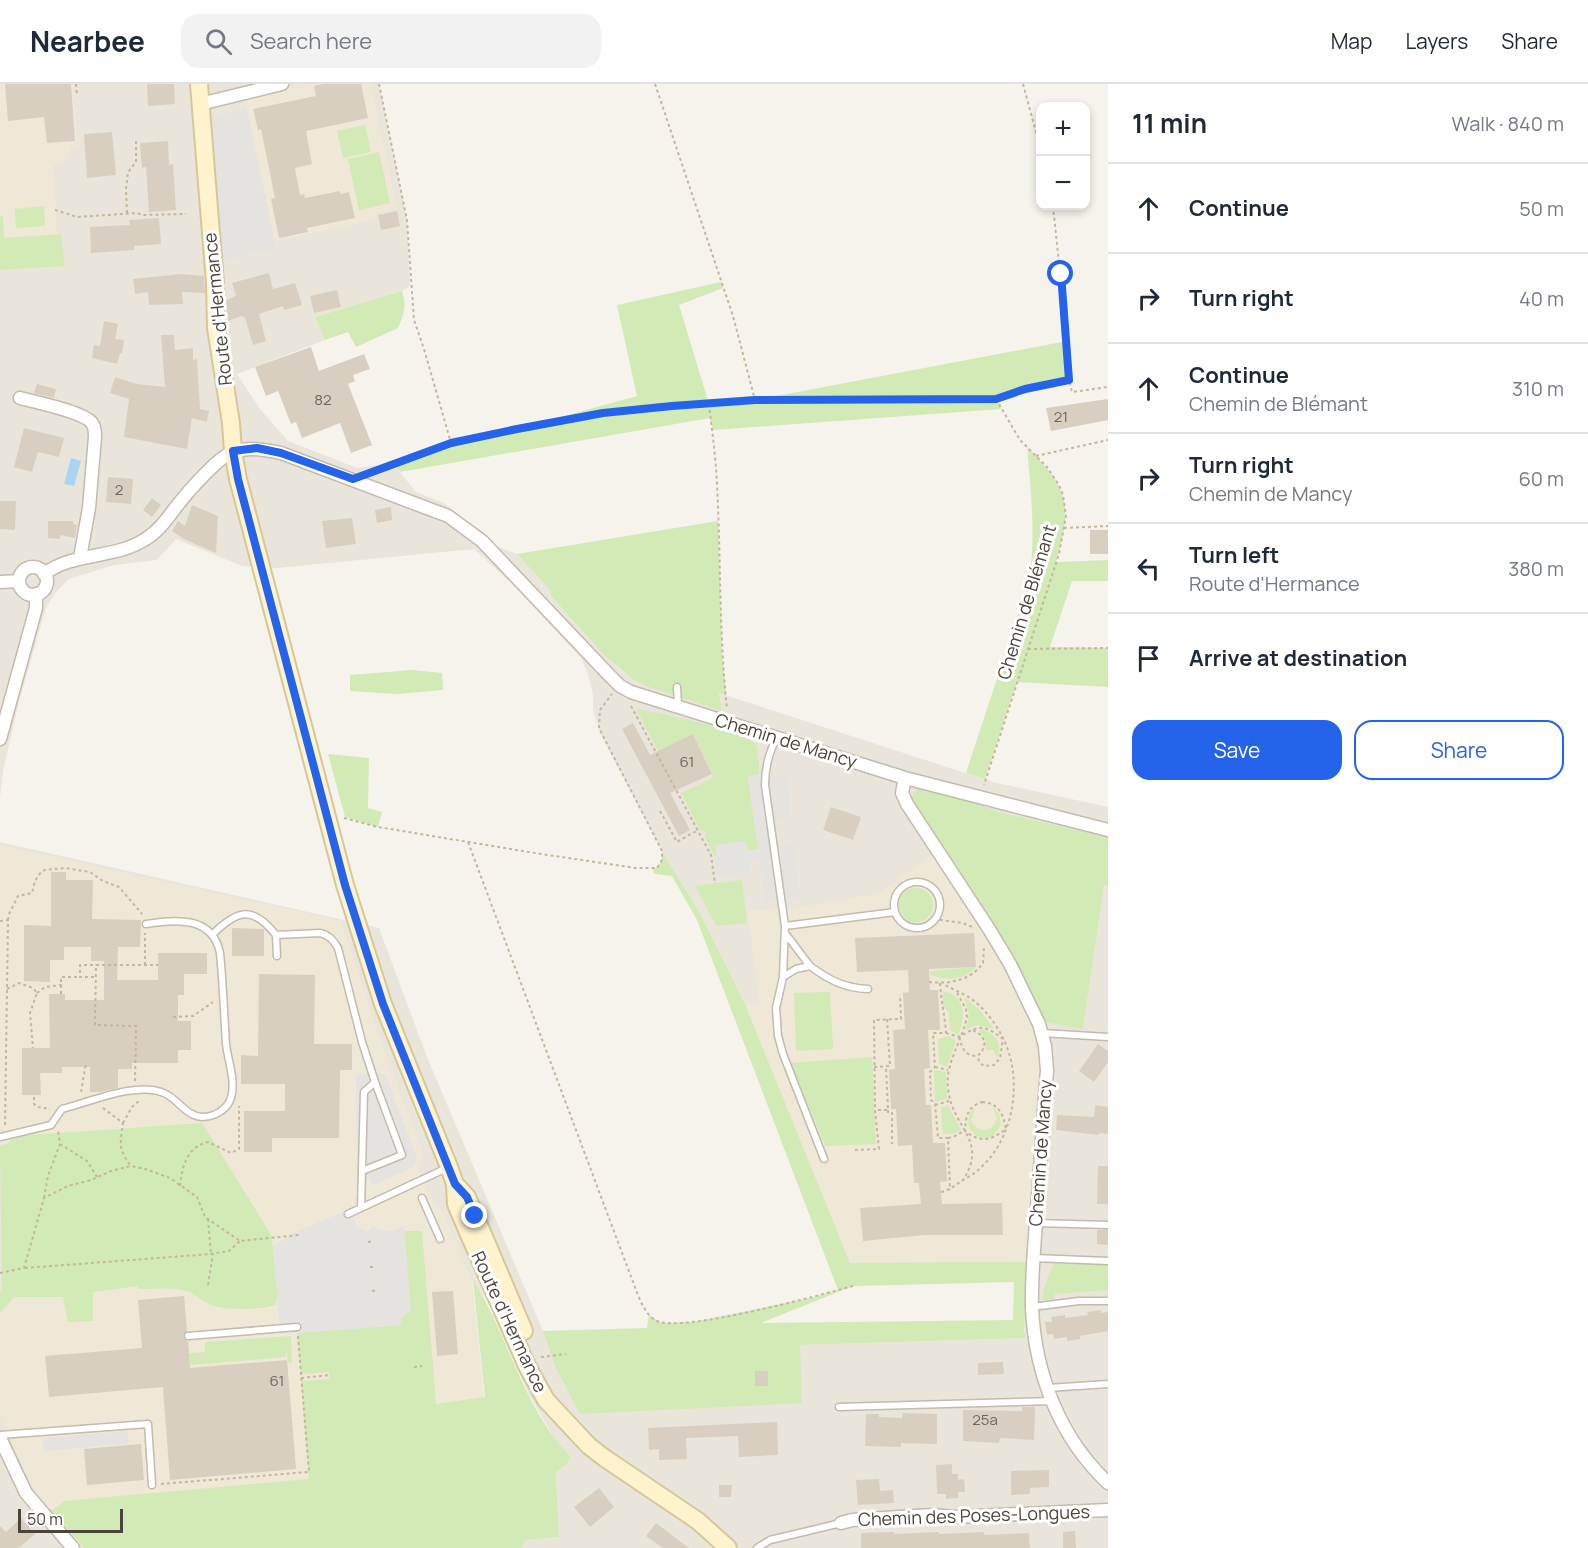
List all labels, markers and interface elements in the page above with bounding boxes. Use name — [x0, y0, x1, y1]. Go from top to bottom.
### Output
search box — [181, 14, 601, 68]
text: Nearbee — [30, 22, 145, 60]
icon: search — [202, 25, 235, 58]
text: Search here — [250, 26, 372, 56]
text: Map — [1331, 27, 1372, 55]
text: Layers — [1405, 27, 1468, 55]
text: Share — [1501, 27, 1558, 55]
map controls — [1036, 102, 1090, 210]
button: + — [1036, 102, 1090, 156]
text: 11 min — [1132, 105, 1207, 141]
text: Walk · 840 m — [1451, 110, 1564, 137]
button: − — [1036, 156, 1090, 210]
icon: ahead — [1132, 192, 1165, 225]
text: Continue — [1189, 193, 1289, 223]
text: 50 m — [1519, 195, 1564, 222]
street label: Route d'Hermance — [197, 231, 237, 387]
route start — [1047, 260, 1073, 286]
icon: right — [1132, 282, 1165, 315]
text: Turn right — [1189, 283, 1294, 313]
text: 40 m — [1519, 285, 1564, 312]
text: Continue — [1189, 360, 1289, 390]
icon: ahead — [1132, 372, 1165, 405]
text: 310 m — [1512, 375, 1564, 402]
house number: 82 — [314, 389, 332, 410]
text: Chemin de Blémant — [1189, 390, 1368, 417]
house number: 21 — [1054, 406, 1068, 427]
text: Turn right — [1189, 450, 1294, 480]
icon: right — [1132, 462, 1165, 495]
text: 60 m — [1518, 465, 1564, 492]
house number: 2 — [115, 479, 123, 500]
text: Chemin de Mancy — [1189, 480, 1353, 507]
street label: Chemin de Blémant — [991, 521, 1061, 682]
text: Turn left — [1189, 540, 1279, 570]
icon: left — [1132, 552, 1165, 585]
text: 380 m — [1508, 555, 1564, 582]
text: Route d'Hermance — [1189, 570, 1360, 597]
icon: arrive — [1132, 642, 1165, 675]
text: Arrive at destination — [1189, 643, 1407, 673]
street label: Chemin de Mancy — [712, 707, 861, 773]
button: Save — [1132, 720, 1342, 780]
button: Share — [1354, 720, 1564, 780]
house number: 61 — [680, 751, 694, 772]
street label: Chemin de Mancy — [1023, 1078, 1057, 1227]
route end — [461, 1202, 487, 1228]
street label: Route d'Hermance — [467, 1247, 553, 1396]
house number: 61 — [270, 1370, 284, 1391]
house number: 25a — [972, 1409, 998, 1430]
street label: Chemin des Poses-Longues — [858, 1499, 1090, 1531]
scale bar — [18, 1506, 123, 1534]
text: 50 m — [27, 1508, 63, 1530]

